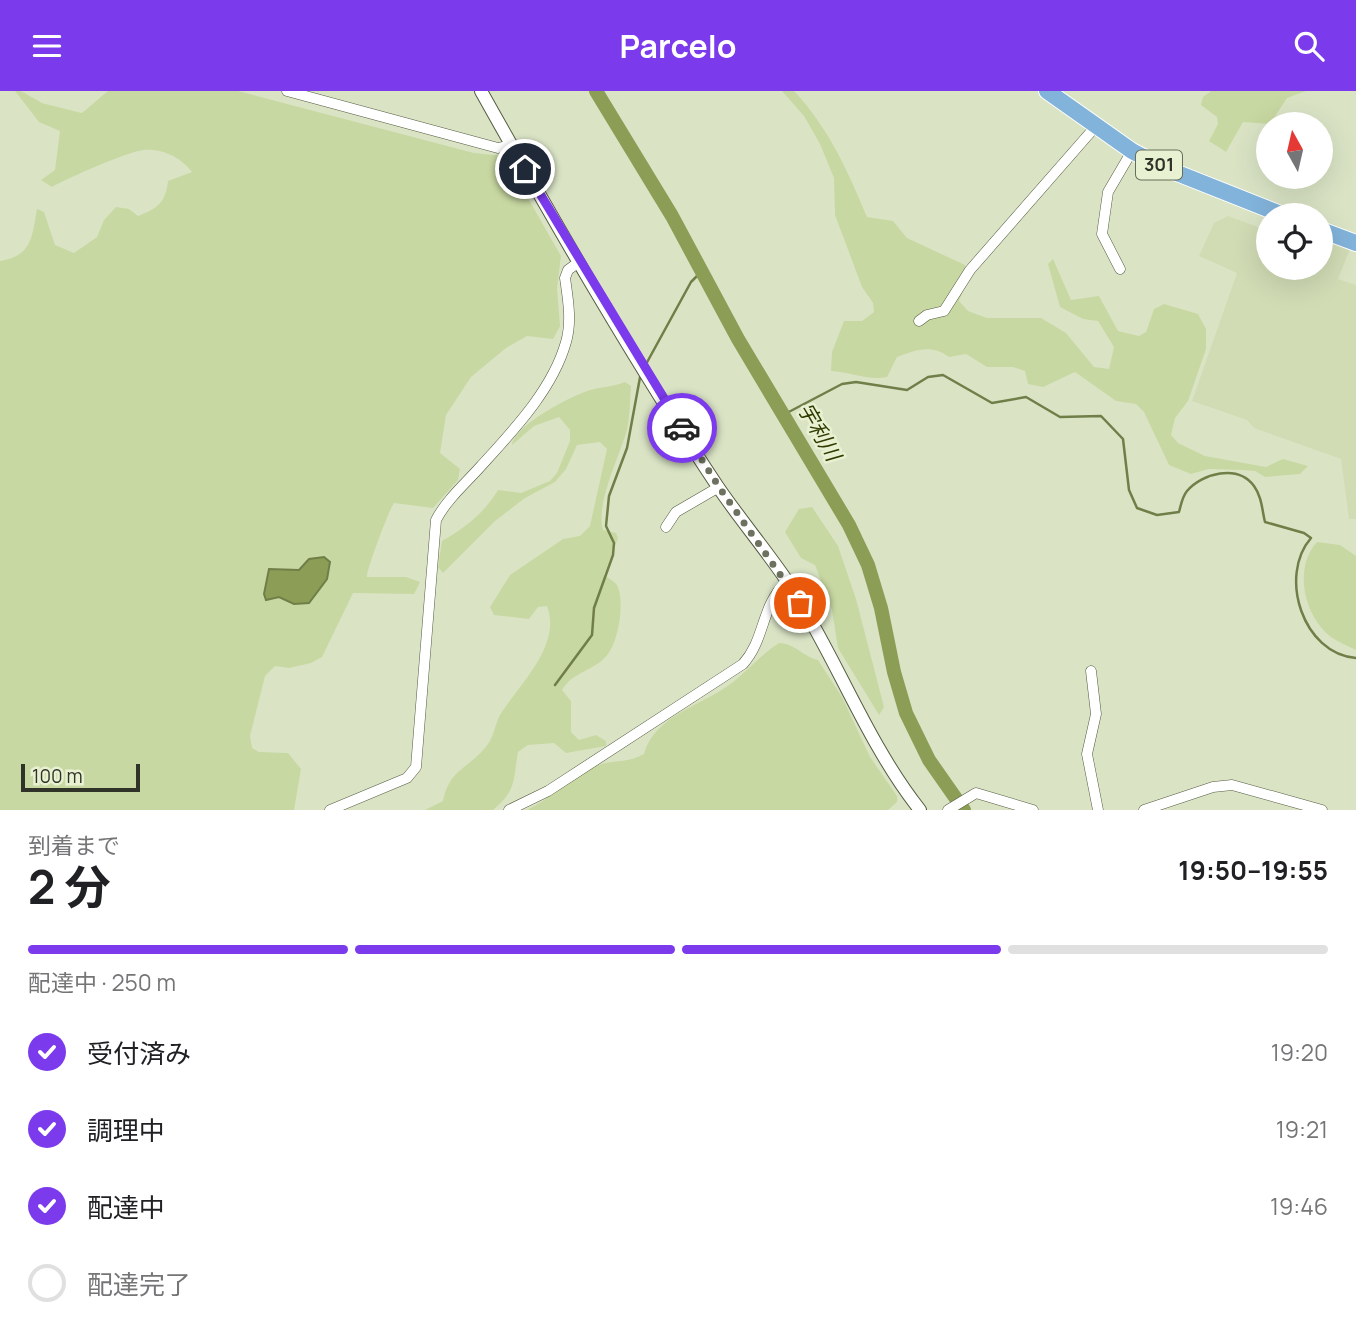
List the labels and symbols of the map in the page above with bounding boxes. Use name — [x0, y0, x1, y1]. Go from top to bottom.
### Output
north arrow — [1256, 112, 1334, 189]
pin — [495, 139, 555, 199]
road number: 301 — [1136, 151, 1182, 179]
courier — [647, 393, 717, 463]
water label: 宇利川 — [792, 397, 849, 468]
pin — [770, 573, 830, 633]
scale bar — [21, 761, 140, 793]

